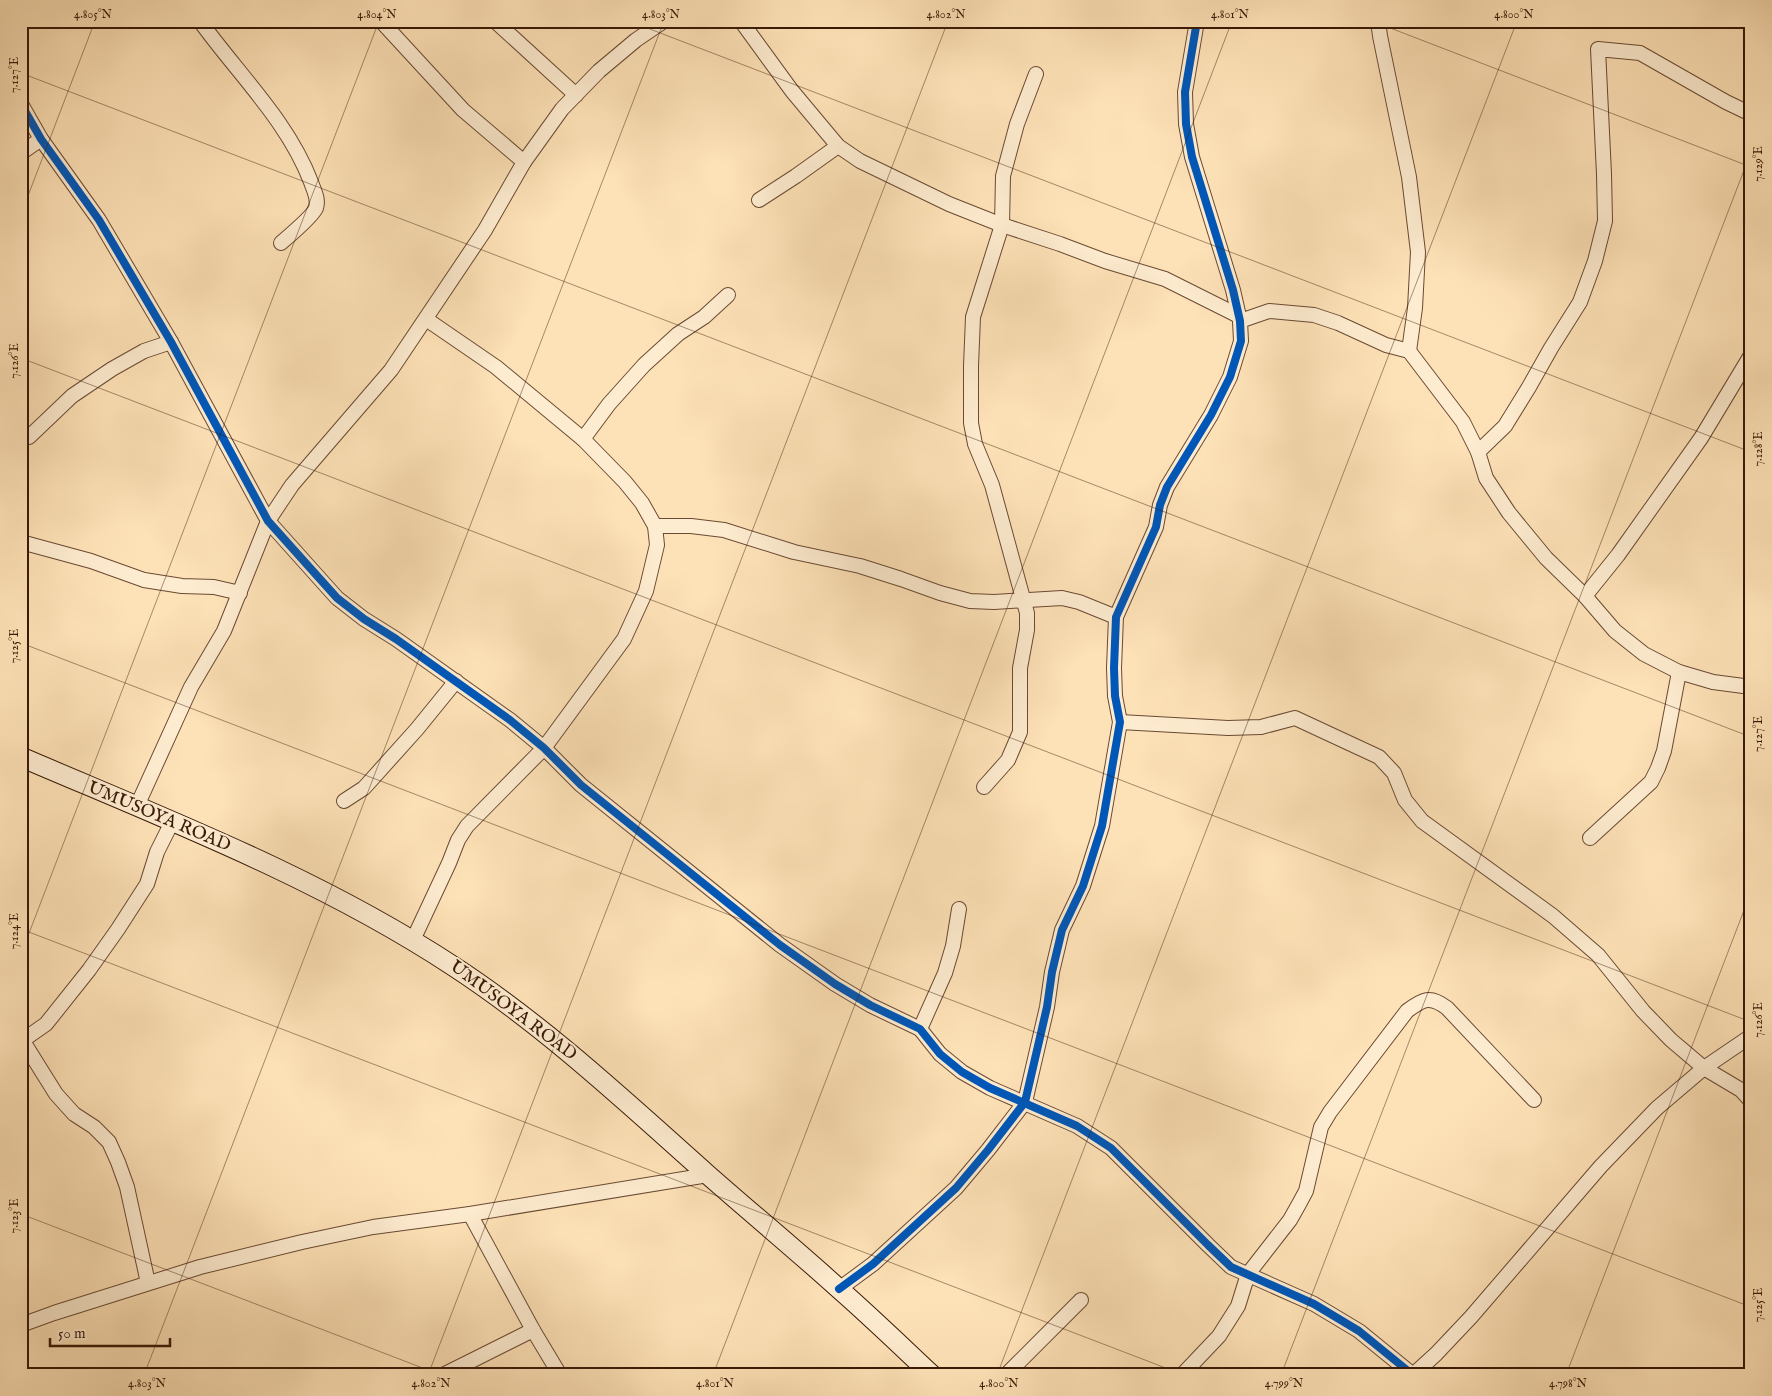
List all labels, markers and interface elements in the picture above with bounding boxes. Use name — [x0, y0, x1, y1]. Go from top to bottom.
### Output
text: 4.805°N — [74, 7, 113, 22]
text: 4.804°N — [357, 7, 397, 22]
text: 4.803°N — [642, 7, 681, 22]
text: 4.802°N — [926, 7, 966, 22]
text: 4.801°N — [1211, 7, 1250, 22]
text: 4.800°N — [1494, 7, 1534, 22]
text: 7.127°E — [7, 57, 22, 93]
text: 7.129°E — [1751, 146, 1766, 182]
text: 7.126°E — [7, 343, 22, 379]
text: 7.128°E — [1751, 431, 1766, 467]
text: 7.125°E — [7, 629, 22, 663]
text: 7.127°E — [1751, 716, 1766, 752]
street label: UMUSOYA ROAD — [84, 776, 234, 858]
text: 7.124°E — [7, 913, 22, 949]
street label: UMUSOYA ROAD — [445, 956, 581, 1066]
text: 7.126°E — [1751, 1002, 1766, 1038]
text: 7.123°E — [7, 1199, 22, 1233]
text: 7.125°E — [1751, 1288, 1766, 1322]
scale bar — [50, 1316, 170, 1348]
text: 50 m — [58, 1324, 86, 1343]
text: 4.803°N — [128, 1376, 167, 1391]
text: 4.802°N — [411, 1376, 451, 1391]
text: 4.801°N — [696, 1376, 735, 1391]
text: 4.800°N — [979, 1376, 1019, 1391]
text: 4.799°N — [1265, 1376, 1304, 1391]
text: 4.798°N — [1549, 1376, 1588, 1391]

